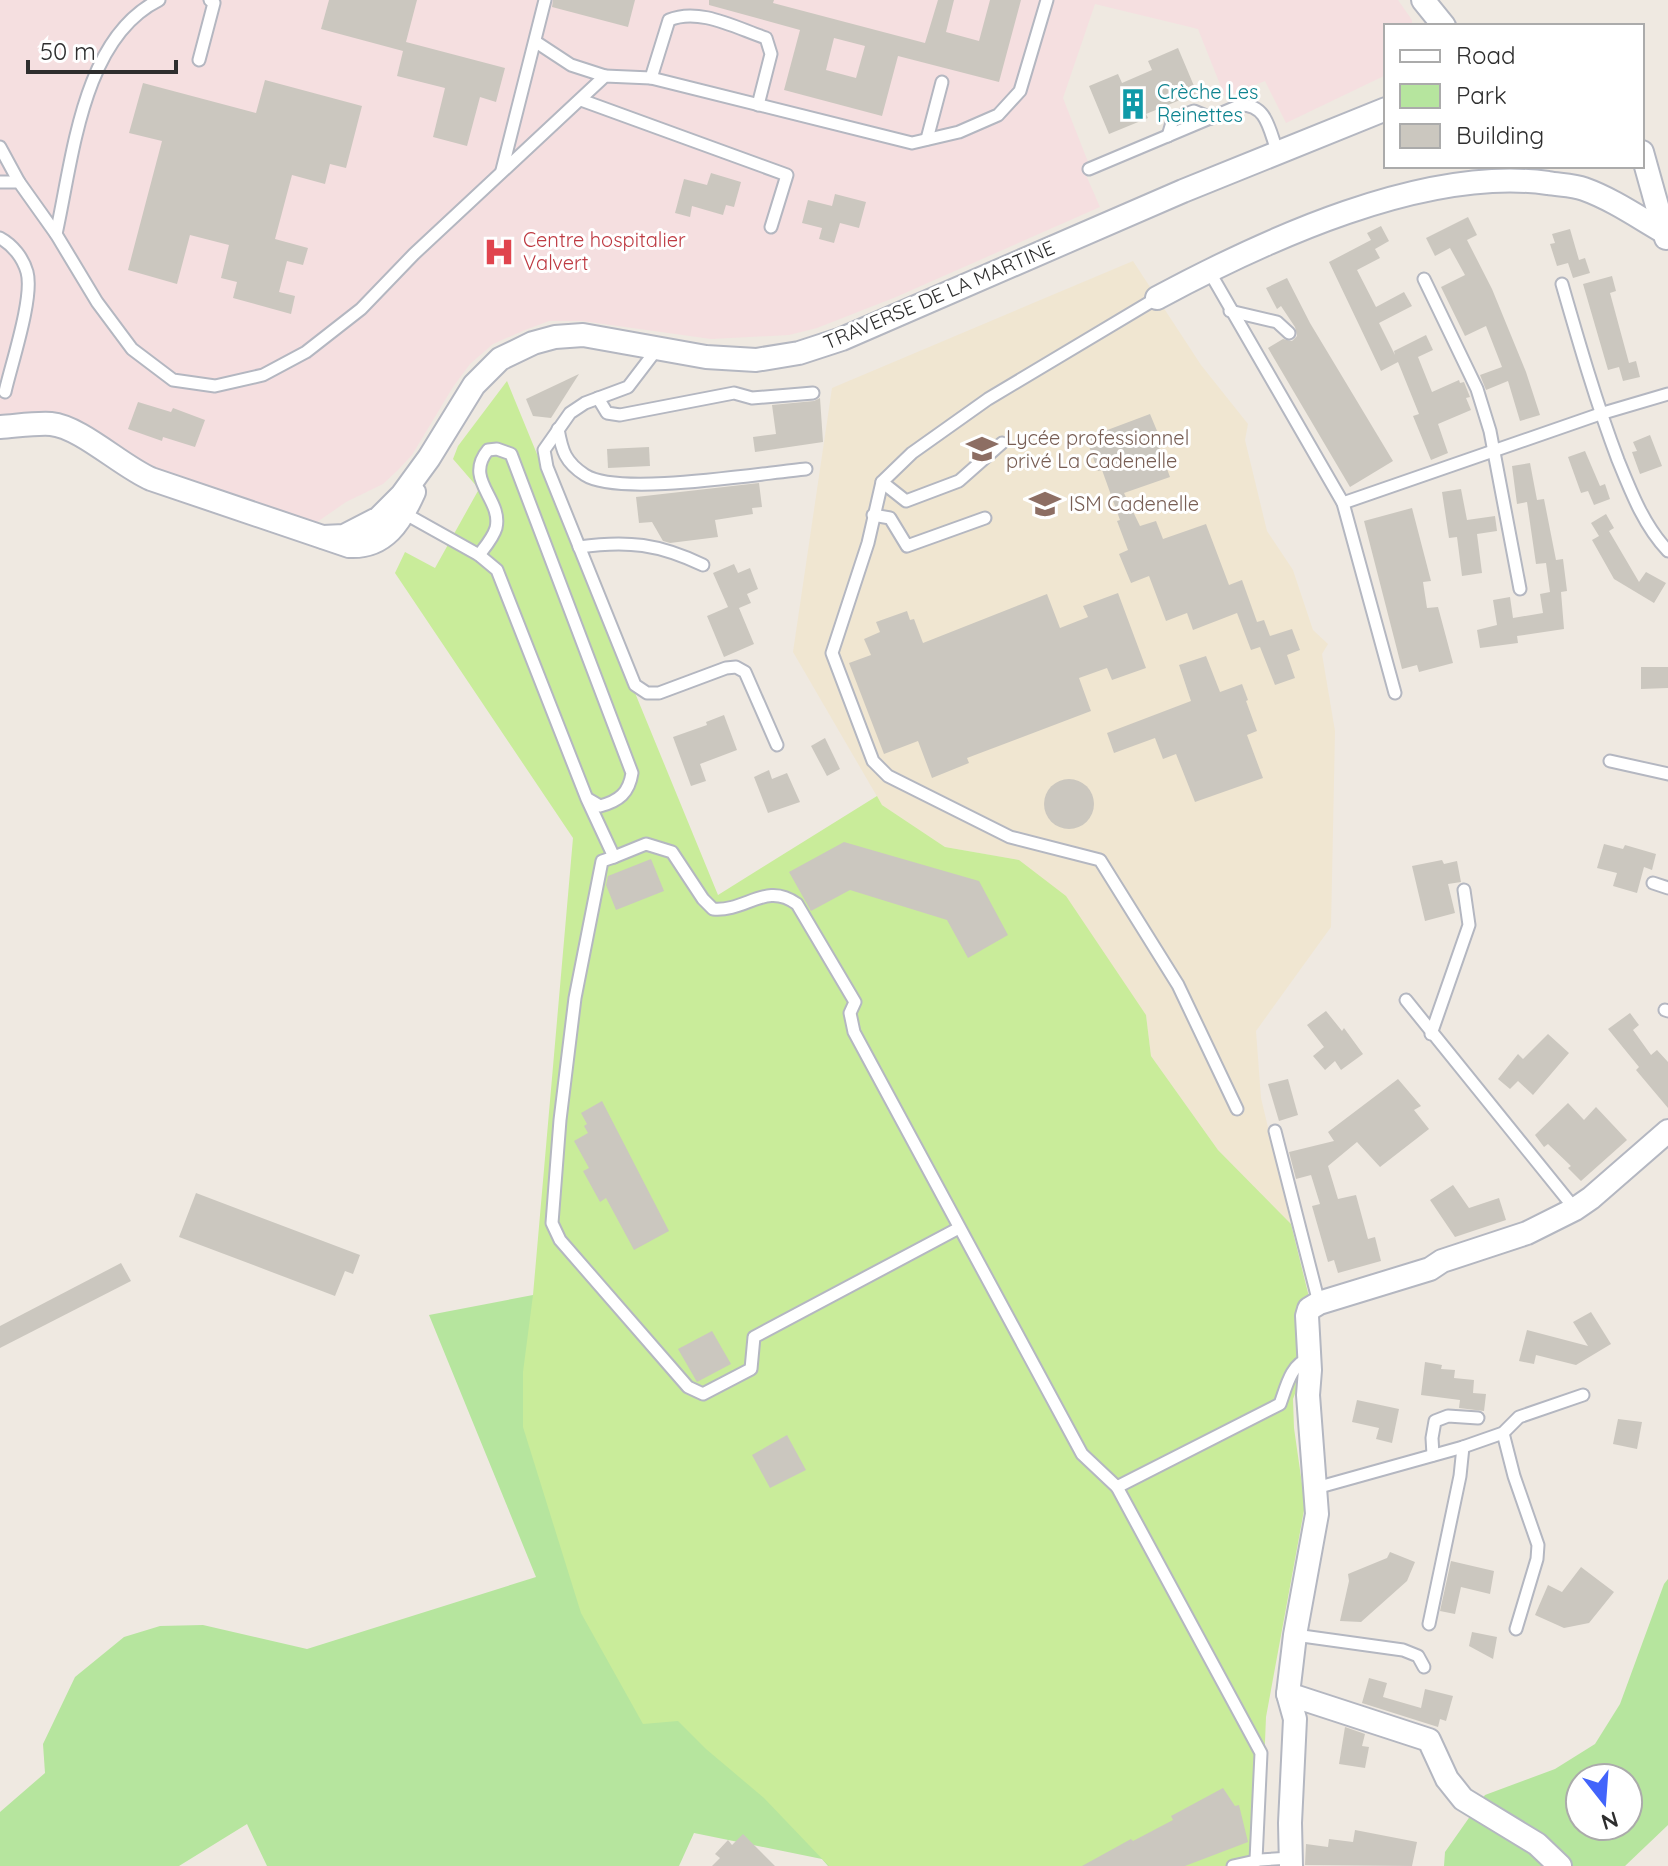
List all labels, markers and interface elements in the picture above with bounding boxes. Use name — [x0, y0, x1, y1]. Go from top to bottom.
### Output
scale bar — [28, 24, 176, 74]
legend — [1384, 24, 1644, 168]
text: 50 m — [40, 36, 96, 66]
text: Road — [1456, 40, 1516, 70]
place label: Crèche Les Reinettes — [1157, 79, 1258, 127]
text: Park — [1456, 80, 1507, 110]
building icon: Crèche Les Reinettes — [1116, 87, 1150, 121]
text: Building — [1456, 120, 1544, 150]
place label: Centre hospitalier Valvert — [523, 227, 686, 275]
street label: TRAVERSE DE LA MARTINE — [820, 234, 1058, 355]
hospital icon: Centre hospitalier Valvert — [482, 235, 516, 269]
place label: Lycée professionnel privé La Cadenelle — [1006, 425, 1189, 473]
school or university icon: Lycée professionnel privé La Cadenelle — [965, 432, 999, 466]
school or university icon: ISM Cadenelle — [1028, 487, 1062, 521]
place label: ISM Cadenelle — [1069, 491, 1199, 516]
north arrow — [1564, 1762, 1644, 1842]
text: N — [1598, 1805, 1622, 1837]

